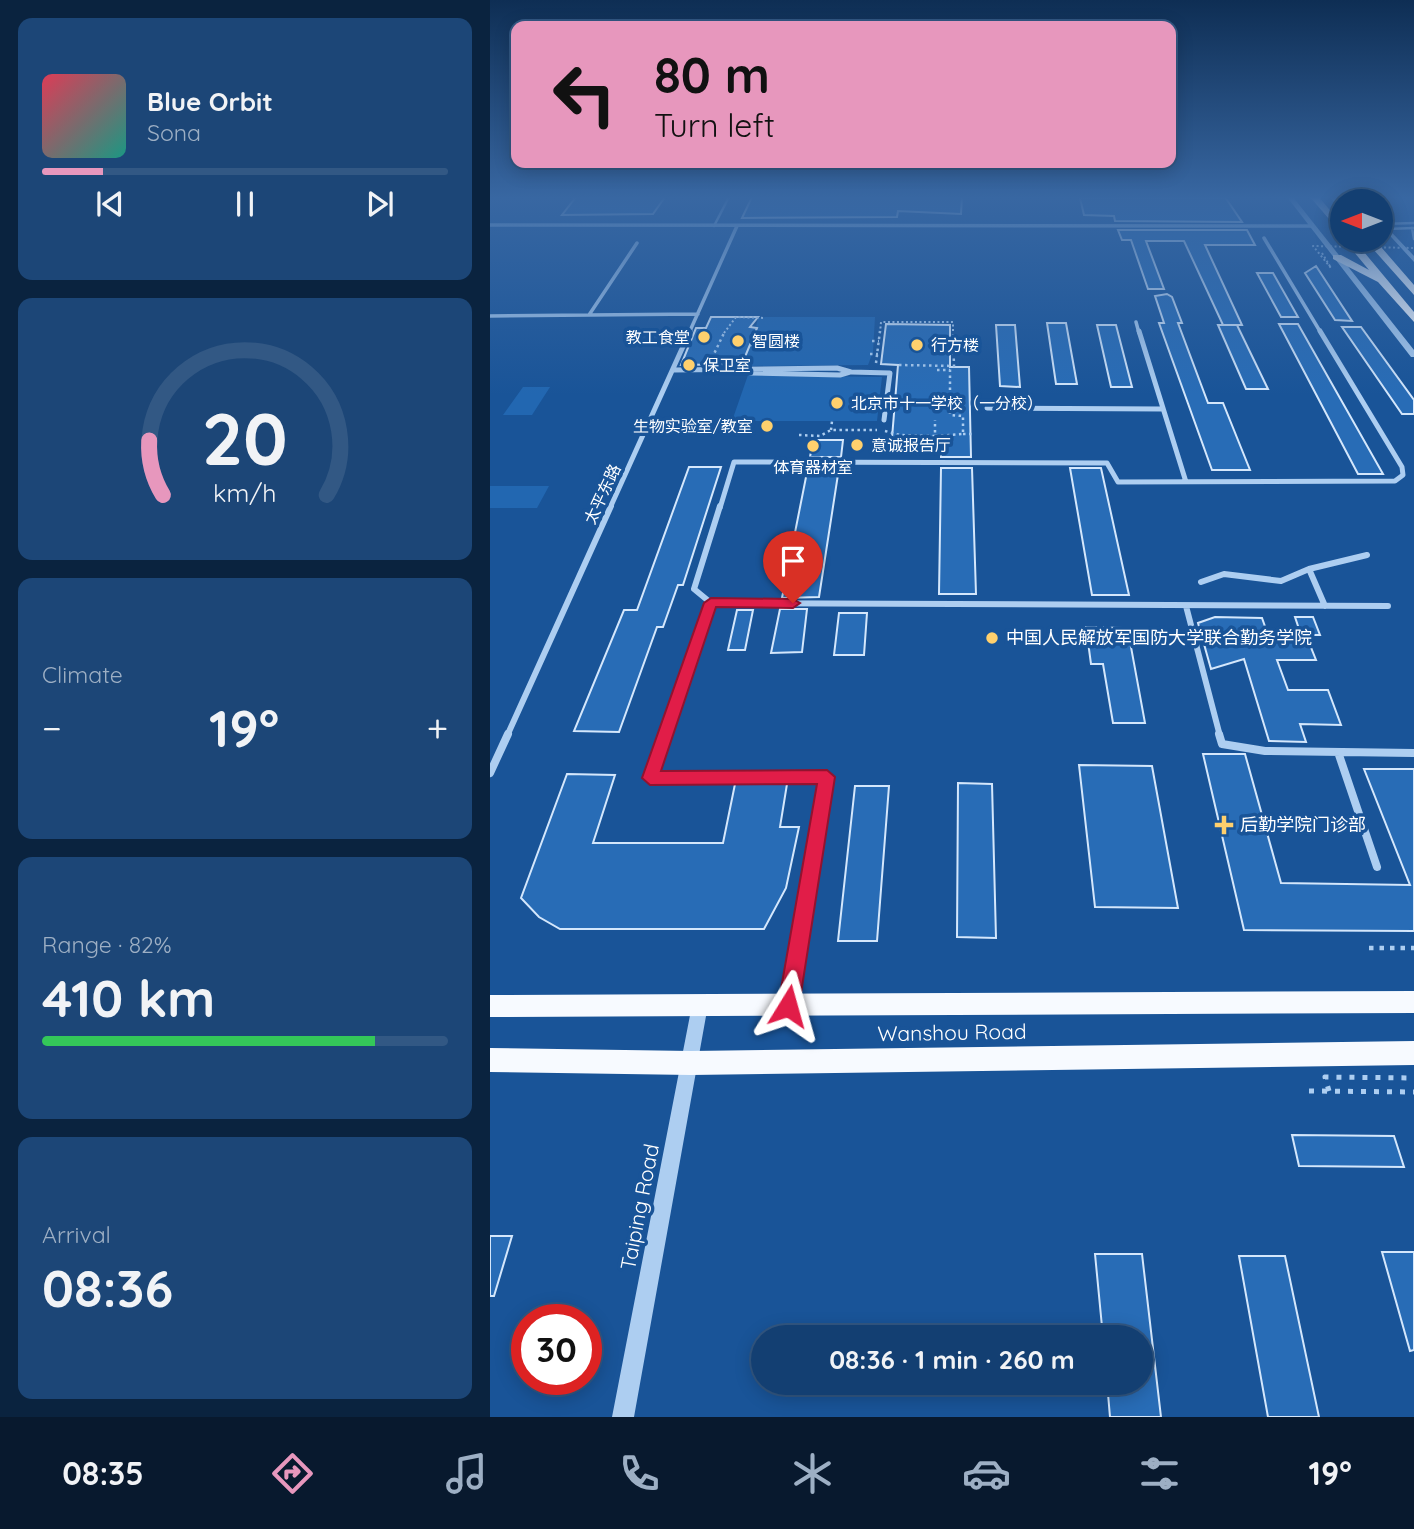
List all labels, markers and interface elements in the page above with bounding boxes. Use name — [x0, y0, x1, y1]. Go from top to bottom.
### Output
text: 80 m — [654, 44, 770, 105]
icon: left — [539, 49, 630, 140]
text: Blue Orbit — [147, 85, 273, 118]
text: Turn left — [654, 105, 775, 145]
text: Sona — [147, 118, 201, 147]
icon: previous — [91, 185, 129, 223]
icon: pause — [226, 185, 264, 223]
icon: next — [361, 185, 399, 223]
north arrow — [1330, 189, 1393, 252]
map controls — [1330, 189, 1393, 252]
place label: 教工食堂 — [626, 327, 690, 347]
marker: 教工食堂 — [696, 329, 712, 345]
place label: 智圆楼 — [752, 331, 800, 351]
marker: 智圆楼 — [730, 333, 746, 349]
place label: 行方楼 — [931, 335, 979, 355]
marker: 行方楼 — [909, 337, 925, 353]
place label: 保卫室 — [703, 355, 751, 375]
marker: 保卫室 — [681, 357, 697, 373]
text: 20 — [202, 392, 288, 483]
place label: 北京市十一学校（一分校） — [851, 393, 1043, 413]
marker: 北京市十一学校（一分校） — [829, 395, 845, 411]
place label: 生物实验室/教室 — [633, 416, 753, 436]
marker: 生物实验室/教室 — [759, 418, 775, 434]
place label: 意诚报告厅 — [871, 435, 951, 455]
marker: 意诚报告厅 — [849, 437, 865, 453]
marker: 体育器材室 — [805, 438, 821, 454]
place label: 体育器材室 — [773, 457, 853, 477]
street label: 太平东路 — [579, 461, 625, 527]
text: km/h — [213, 476, 277, 507]
pin — [763, 531, 823, 603]
icon: arrive — [774, 542, 812, 580]
place label: 中国人民解放军国防大学联合勤务学院 — [1006, 626, 1312, 649]
marker: 中国人民解放军国防大学联合勤务学院 — [984, 630, 1000, 646]
text: Climate — [42, 660, 123, 689]
text: 19° — [209, 695, 279, 760]
text: − — [42, 704, 62, 752]
text: + — [427, 704, 448, 752]
place label: 后勤学院门诊部 — [1240, 813, 1366, 836]
marker: 后勤学院门诊部 — [1214, 815, 1234, 835]
text: Range · 82% — [42, 930, 172, 959]
text: 410 km — [42, 965, 215, 1030]
position arrow — [751, 969, 825, 1043]
street label: Wanshou Road — [877, 1018, 1027, 1046]
street label: Taiping Road — [614, 1141, 664, 1272]
text: Arrival — [42, 1220, 111, 1249]
text: 08:36 — [42, 1255, 173, 1320]
speed limit sign: 30 — [511, 1304, 602, 1395]
text: 08:36 · 1 min · 260 m — [829, 1343, 1075, 1376]
icon: directions — [268, 1449, 317, 1498]
icon: music — [442, 1449, 491, 1498]
icon: phone — [615, 1449, 664, 1498]
icon: climate — [788, 1449, 837, 1498]
icon: car — [962, 1449, 1011, 1498]
icon: filters — [1135, 1449, 1184, 1498]
text: 08:35 — [62, 1453, 144, 1493]
text: 19° — [1309, 1453, 1352, 1493]

